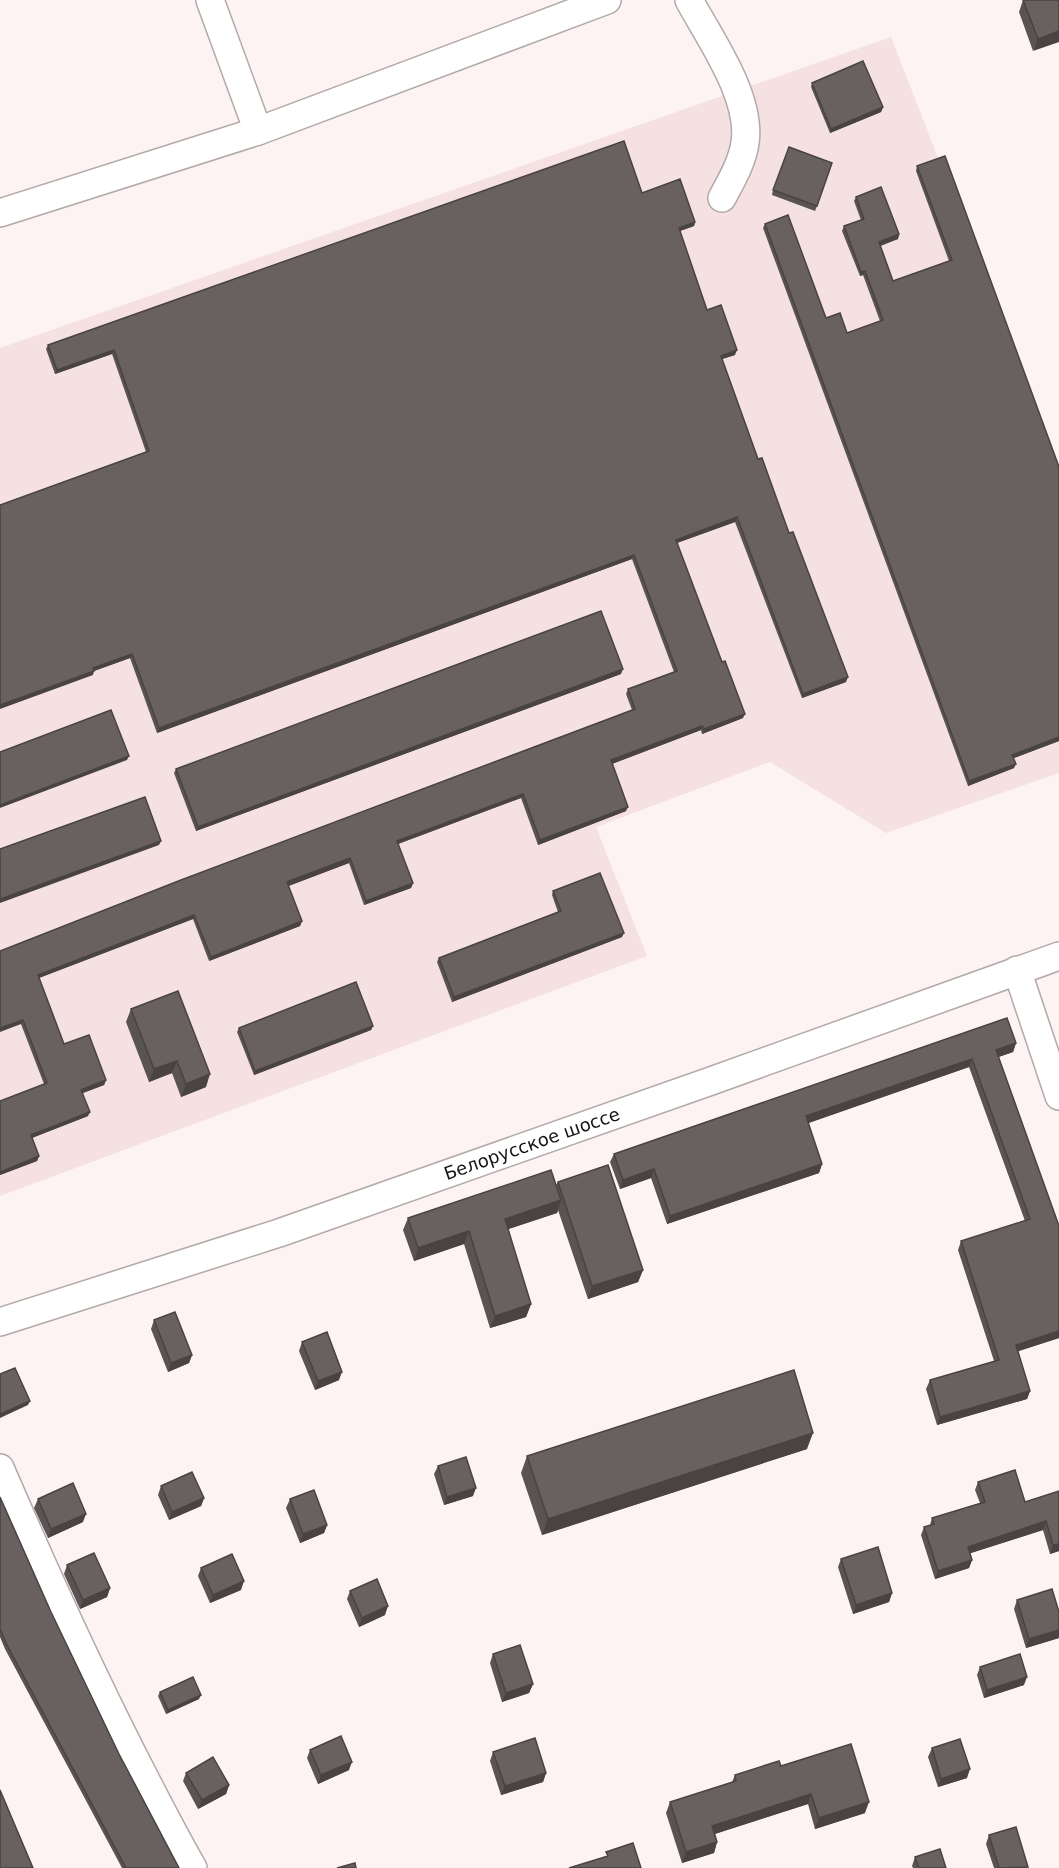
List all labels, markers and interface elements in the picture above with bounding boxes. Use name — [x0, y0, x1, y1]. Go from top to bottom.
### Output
street label: Белорусское шоссе — [441, 1103, 623, 1184]

